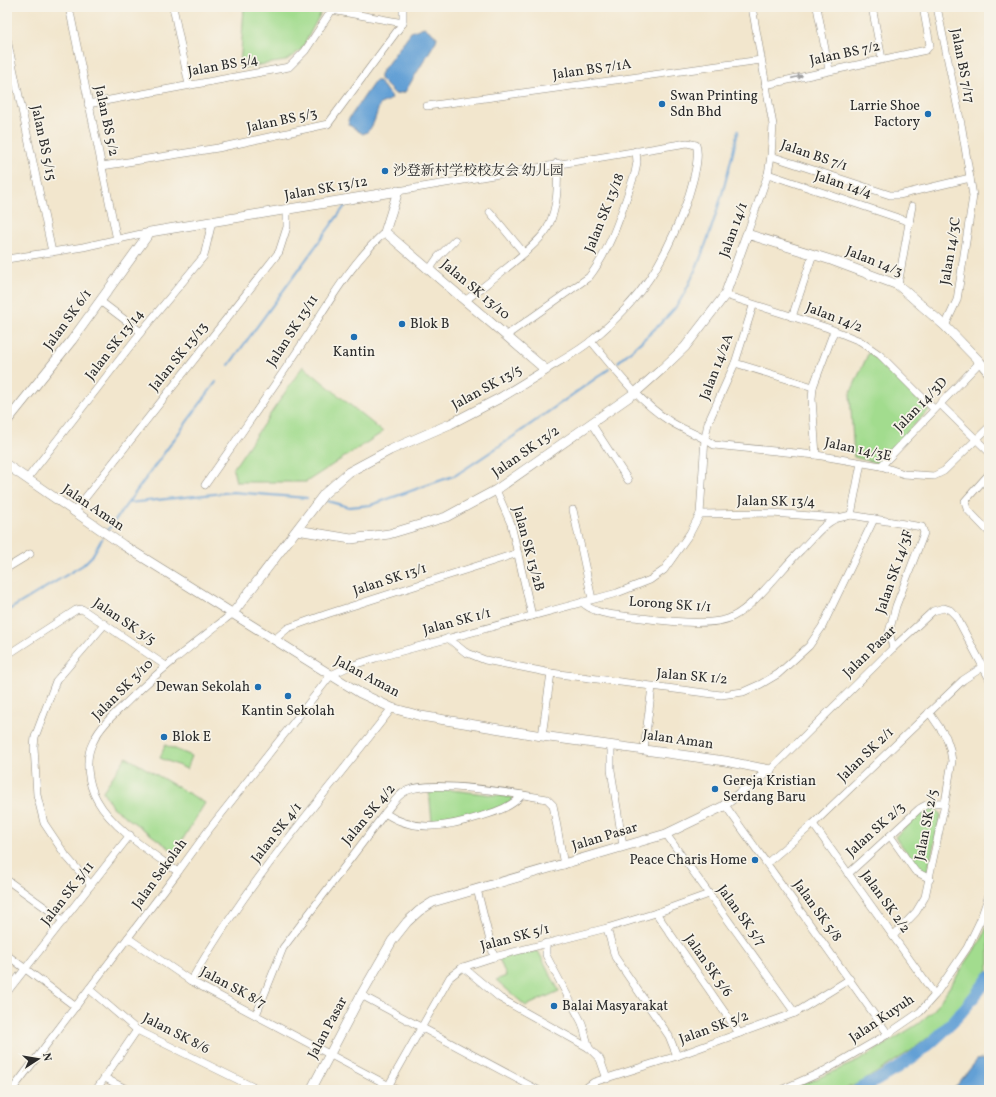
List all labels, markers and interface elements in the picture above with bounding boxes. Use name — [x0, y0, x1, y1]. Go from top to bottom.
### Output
street label: Jalan BS 7/17 — [945, 27, 979, 105]
street label: Jalan BS 7/2 — [808, 37, 882, 71]
street label: Jalan BS 5/4 — [186, 50, 260, 82]
street label: Jalan BS 7/1A — [551, 55, 633, 85]
one-way arrow — [791, 74, 803, 80]
street label: Jalan BS 5/2 — [89, 84, 123, 158]
place label: Swan Printing Sdn Bhd — [670, 87, 758, 122]
place label: Larrie Shoe Factory — [850, 97, 920, 132]
marker: Swan Printing Sdn Bhd — [657, 99, 667, 109]
street label: Jalan BS 5/15 — [26, 103, 60, 183]
street label: Jalan BS 5/3 — [245, 104, 319, 138]
marker: Larrie Shoe Factory — [923, 109, 933, 119]
street label: Jalan BS 7/1 — [778, 136, 850, 176]
place label: 沙登新村学校校友会 幼儿园 — [393, 162, 564, 181]
marker: 沙登新村学校校友会 幼儿园 — [380, 166, 390, 176]
street label: Jalan 14/4 — [812, 167, 874, 203]
street label: Jalan SK 13/18 — [581, 171, 629, 255]
street label: Jalan SK 13/12 — [283, 172, 369, 206]
street label: Jalan 14/1 — [715, 200, 753, 260]
street label: Jalan 14/3C — [936, 216, 966, 286]
street label: Jalan 14/3 — [843, 242, 905, 282]
street label: Jalan SK 13/10 — [436, 255, 514, 325]
street label: Jalan SK 6/1 — [39, 286, 97, 354]
street label: Jalan SK 13/11 — [263, 291, 323, 371]
street label: Jalan 14/2 — [803, 298, 865, 338]
street label: Jalan SK 13/14 — [81, 306, 149, 384]
place label: Blok B — [410, 315, 449, 334]
street label: Jalan SK 13/13 — [145, 318, 213, 396]
marker: Blok B — [397, 319, 407, 329]
street label: Jalan 14/2A — [696, 331, 738, 403]
marker: Kantin — [349, 332, 359, 342]
place label: Kantin — [333, 343, 375, 362]
street label: Jalan SK 13/5 — [448, 361, 526, 415]
street label: Jalan 14/3D — [890, 373, 952, 437]
street label: Jalan SK 13/2 — [488, 422, 564, 482]
street label: Jalan 14/3E — [823, 434, 893, 466]
street label: Jalan Aman — [58, 480, 128, 536]
street label: Jalan SK 13/4 — [737, 492, 815, 512]
street label: Jalan SK 13/2B — [508, 504, 548, 594]
street label: Jalan SK 14/3F — [872, 527, 918, 616]
street label: Jalan SK 13/1 — [351, 559, 429, 601]
street label: Lorong SK 1/1 — [628, 593, 712, 617]
street label: Jalan SK 3/5 — [89, 594, 159, 650]
street label: Jalan SK 1/1 — [421, 604, 493, 640]
street label: Jalan Pasar — [839, 622, 901, 682]
street label: Jalan Aman — [331, 652, 403, 702]
street label: Jalan SK 3/10 — [88, 655, 158, 725]
street label: Jalan SK 1/2 — [656, 664, 728, 690]
place label: Dewan Sekolah — [156, 678, 250, 697]
marker: Dewan Sekolah — [253, 682, 263, 692]
marker: Kantin Sekolah — [283, 691, 293, 701]
place label: Kantin Sekolah — [241, 702, 335, 721]
street label: Jalan SK 2/1 — [834, 723, 898, 787]
street label: Jalan Aman — [641, 726, 715, 754]
place label: Blok E — [172, 728, 211, 747]
marker: Blok E — [159, 732, 169, 742]
place label: Gereja Kristian Serdang Baru — [723, 772, 816, 807]
street label: Jalan SK 4/2 — [338, 780, 400, 850]
marker: Gereja Kristian Serdang Baru — [710, 784, 720, 794]
street label: Jalan SK 2/5 — [911, 788, 943, 862]
street label: Jalan SK 2/3 — [842, 798, 910, 862]
street label: Jalan SK 4/1 — [247, 799, 307, 867]
street label: Jalan Pasar — [570, 818, 640, 856]
street label: Jalan Sekolah — [128, 835, 192, 913]
place label: Peace Charis Home — [629, 851, 747, 870]
marker: Peace Charis Home — [750, 855, 760, 865]
street label: Jalan SK 3/11 — [37, 858, 99, 930]
street label: Jalan SK 2/2 — [856, 867, 914, 937]
street label: Jalan SK 5/8 — [788, 876, 846, 946]
street label: Jalan SK 5/7 — [712, 881, 770, 951]
street label: Jalan SK 5/1 — [478, 920, 552, 956]
street label: Jalan SK 5/6 — [679, 931, 737, 1001]
street label: Jalan SK 8/7 — [197, 963, 270, 1014]
street label: Jalan Kuyuh — [846, 990, 918, 1048]
street label: Jalan Pasar — [304, 993, 352, 1062]
place label: Balai Masyarakat — [562, 997, 668, 1016]
marker: Balai Masyarakat — [549, 1001, 559, 1011]
street label: Jalan SK 5/2 — [677, 1007, 751, 1049]
street label: Jalan SK 8/6 — [139, 1009, 213, 1059]
north arrow — [18, 1039, 58, 1079]
text: N — [38, 1052, 54, 1063]

